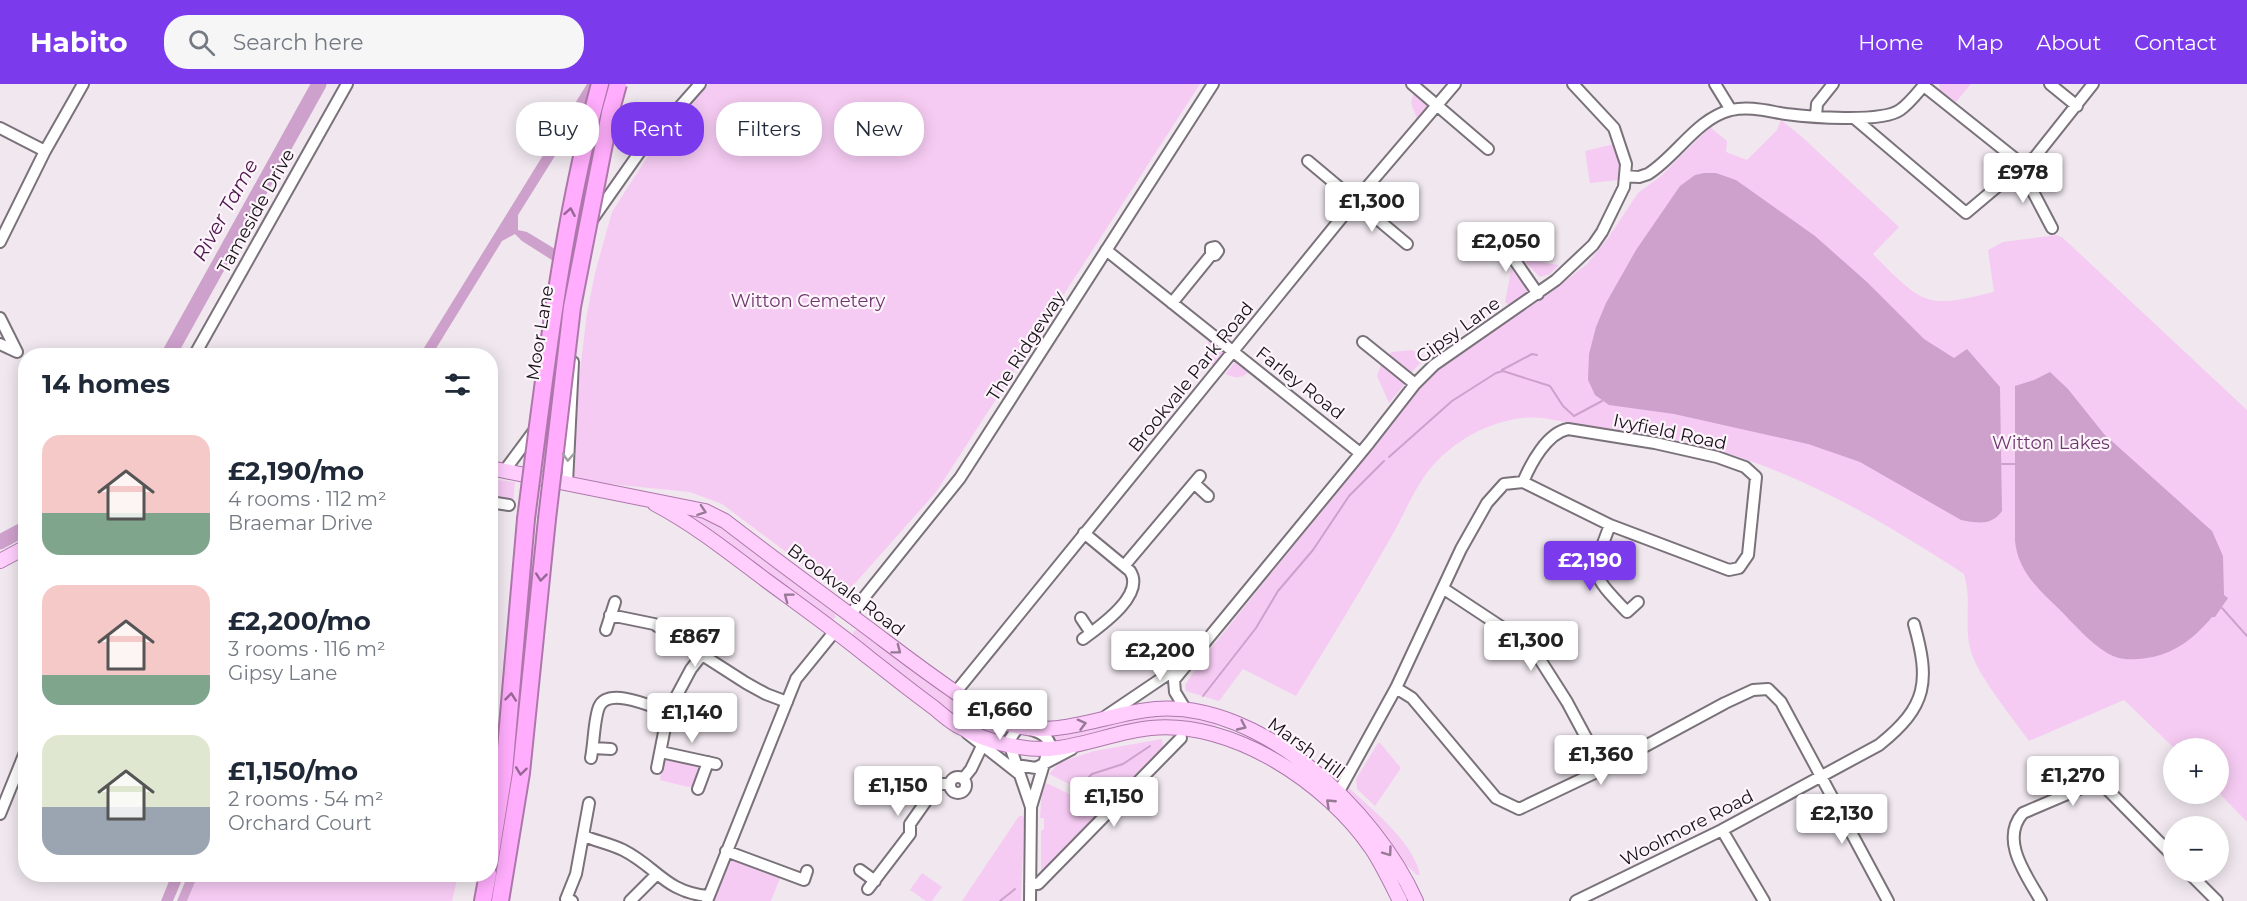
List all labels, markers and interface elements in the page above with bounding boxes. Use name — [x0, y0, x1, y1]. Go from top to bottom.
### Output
search box — [164, 15, 584, 69]
text: Habito — [30, 25, 128, 59]
icon: search — [185, 26, 218, 59]
text: Search here — [233, 29, 364, 56]
text: Home — [1858, 30, 1923, 55]
text: Map — [1956, 30, 2003, 55]
text: About — [2036, 30, 2101, 55]
text: Contact — [2134, 30, 2217, 55]
chip: Buy — [516, 102, 599, 156]
chip: Rent — [611, 102, 704, 156]
chip: Filters — [716, 102, 822, 156]
chip: New — [834, 102, 924, 156]
street label: Tameside Drive — [213, 145, 299, 277]
pin: £978 — [1987, 153, 2059, 204]
water label: River Tame — [187, 155, 263, 265]
text: £978 — [1998, 160, 2048, 184]
pin: £1,300 — [1323, 182, 1421, 233]
text: £1,300 — [1339, 189, 1405, 213]
one-way arrow — [563, 207, 576, 217]
pin: £2,050 — [1457, 222, 1555, 273]
text: £2,050 — [1471, 229, 1541, 253]
street label: Moor Lane — [522, 284, 558, 382]
street label: The Ridgeway — [982, 287, 1070, 405]
park label: Witton Cemetery — [731, 290, 885, 312]
street label: Gipsy Lane — [1412, 292, 1504, 368]
street label: Brookvale Park Road — [1124, 298, 1258, 456]
street label: Farley Road — [1252, 342, 1348, 424]
text: 14 homes — [42, 368, 170, 400]
icon: filters — [441, 368, 474, 401]
street label: Ivyfield Road — [1611, 409, 1729, 455]
park label: Witton Lakes — [1992, 432, 2110, 454]
one-way arrow — [561, 453, 574, 462]
text: £2,190/mo — [228, 455, 364, 487]
icon: home — [90, 459, 162, 531]
text: 4 rooms · 112 m² — [228, 487, 387, 511]
one-way arrow — [696, 503, 707, 516]
text: Braemar Drive — [228, 511, 373, 535]
street label: Brookvale Road — [783, 539, 909, 641]
pin: £2,190 — [1541, 541, 1639, 592]
text: £2,190 — [1558, 548, 1622, 572]
one-way arrow — [535, 573, 548, 582]
one-way arrow — [784, 593, 795, 604]
text: £2,200/mo — [228, 605, 371, 637]
icon: home — [90, 609, 162, 681]
pin: £867 — [659, 617, 731, 668]
pin: £1,300 — [1482, 621, 1580, 672]
text: £867 — [670, 624, 721, 648]
text: £1,300 — [1498, 628, 1564, 652]
pin: £2,200 — [1111, 631, 1209, 682]
text: 3 rooms · 116 m² — [228, 637, 386, 661]
text: £2,200 — [1125, 638, 1195, 662]
one-way arrow — [890, 643, 901, 654]
text: Gipsy Lane — [228, 661, 337, 685]
pin: £1,660 — [951, 690, 1049, 741]
one-way arrow — [504, 693, 517, 702]
pin: £1,140 — [643, 693, 741, 744]
text: £1,660 — [967, 697, 1033, 721]
text: £1,140 — [661, 700, 723, 724]
street label: Marsh Hill — [1263, 713, 1349, 783]
one-way arrow — [1076, 719, 1087, 731]
one-way arrow — [1235, 719, 1246, 731]
pin: £1,360 — [1552, 735, 1650, 786]
map controls — [2163, 738, 2229, 882]
button: + — [2163, 738, 2229, 804]
text: £1,360 — [1568, 742, 1634, 766]
text: £1,150/mo — [228, 755, 358, 787]
pin: £1,270 — [2024, 756, 2122, 807]
icon: home — [90, 759, 162, 831]
text: £1,270 — [2041, 763, 2105, 787]
one-way arrow — [515, 766, 528, 776]
pin: £1,150 — [849, 766, 947, 817]
text: £1,150 — [868, 773, 928, 797]
pin: £1,150 — [1065, 777, 1163, 828]
text: £1,150 — [1084, 784, 1144, 808]
street label: Woolmore Road — [1617, 785, 1757, 871]
text: 2 rooms · 54 m² — [228, 787, 384, 811]
pin: £2,130 — [1793, 794, 1891, 845]
one-way arrow — [1326, 799, 1336, 810]
text: £2,130 — [1810, 801, 1874, 825]
text: Orchard Court — [228, 811, 372, 835]
button: − — [2163, 816, 2229, 882]
one-way arrow — [1381, 845, 1392, 856]

